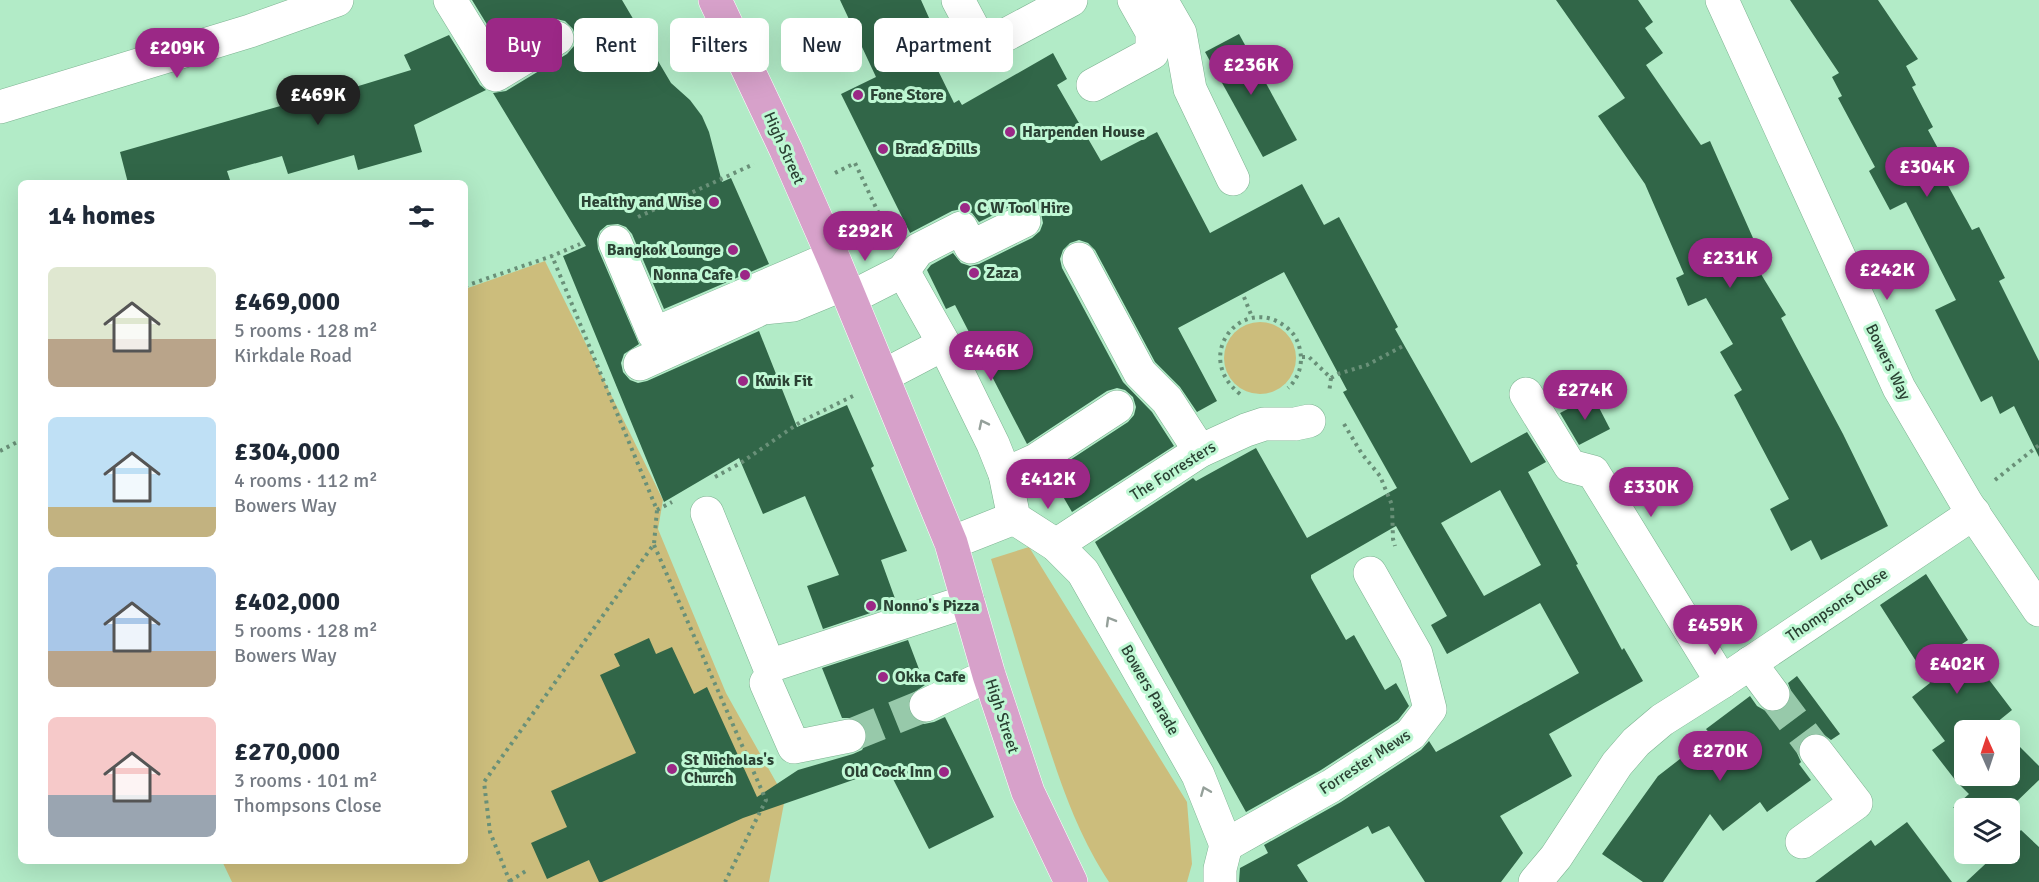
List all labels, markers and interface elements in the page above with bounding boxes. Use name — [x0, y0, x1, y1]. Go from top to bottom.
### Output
chip: Buy — [486, 18, 562, 72]
chip: Rent — [574, 18, 658, 72]
chip: Filters — [670, 18, 769, 72]
chip: New — [781, 18, 862, 72]
chip: Apartment — [874, 18, 1013, 72]
pin: £209K — [135, 28, 219, 79]
text: £209K — [149, 35, 205, 60]
pin: £236K — [1209, 45, 1293, 96]
text: £236K — [1223, 52, 1279, 77]
pin: £469K — [276, 75, 360, 126]
text: £469K — [290, 82, 346, 107]
place label: Fone Store — [870, 85, 944, 105]
marker: Fone Store — [851, 88, 865, 102]
street label: High Street — [759, 109, 809, 188]
place label: Harpenden House — [1022, 122, 1145, 142]
marker: Harpenden House — [1003, 125, 1017, 139]
place label: Brad & Dills — [895, 139, 978, 159]
marker: Brad & Dills — [876, 142, 890, 156]
pin: £304K — [1885, 147, 1969, 198]
text: £304K — [1899, 154, 1955, 179]
place label: Healthy and Wise — [581, 192, 702, 212]
marker: Healthy and Wise — [707, 195, 721, 209]
place label: C W Tool Hire — [977, 198, 1070, 218]
text: 14 homes — [48, 200, 155, 232]
icon: filters — [405, 200, 438, 233]
marker: C W Tool Hire — [958, 201, 972, 215]
pin: £292K — [823, 211, 907, 262]
text: £292K — [837, 218, 893, 243]
pin: £231K — [1688, 238, 1772, 289]
place label: Bangkok Lounge — [607, 240, 721, 260]
marker: Bangkok Lounge — [726, 243, 740, 257]
text: £231K — [1702, 245, 1758, 270]
pin: £242K — [1845, 250, 1929, 301]
text: £242K — [1859, 257, 1915, 282]
place label: Zaza — [986, 263, 1019, 283]
place label: Nonna Cafe — [653, 265, 733, 285]
marker: Zaza — [967, 266, 981, 280]
marker: Nonna Cafe — [738, 268, 752, 282]
text: £469,000 — [234, 286, 340, 318]
icon: home — [96, 291, 168, 363]
text: 5 rooms · 128 m² — [234, 318, 378, 343]
street label: Bowers Way — [1861, 321, 1915, 404]
pin: £446K — [949, 331, 1033, 382]
text: £446K — [963, 338, 1019, 363]
text: Kirkdale Road — [234, 343, 352, 368]
pin: £274K — [1543, 370, 1627, 421]
place label: Kwik Fit — [755, 371, 813, 391]
marker: Kwik Fit — [736, 374, 750, 388]
text: £274K — [1557, 377, 1613, 402]
one-way arrow — [979, 419, 990, 430]
text: £304,000 — [234, 436, 340, 468]
street label: The Forresters — [1127, 437, 1219, 505]
icon: home — [96, 441, 168, 513]
pin: £412K — [1006, 459, 1090, 510]
text: £412K — [1020, 466, 1076, 491]
pin: £330K — [1609, 467, 1693, 518]
text: 4 rooms · 112 m² — [234, 468, 378, 493]
text: £330K — [1623, 474, 1679, 499]
text: Bowers Way — [234, 493, 337, 518]
street label: Thompsons Close — [1782, 564, 1892, 646]
text: £402,000 — [234, 586, 340, 618]
icon: home — [96, 591, 168, 663]
place label: Nonno's Pizza — [883, 596, 979, 616]
marker: Nonno's Pizza — [864, 599, 878, 613]
pin: £459K — [1673, 605, 1757, 656]
text: £459K — [1687, 612, 1743, 637]
one-way arrow — [1106, 616, 1118, 627]
text: 5 rooms · 128 m² — [234, 618, 378, 643]
street label: Bowers Parade — [1116, 641, 1184, 739]
text: Bowers Way — [234, 643, 337, 668]
pin: £402K — [1915, 644, 1999, 695]
text: £402K — [1929, 651, 1985, 676]
place label: Okka Cafe — [895, 667, 966, 687]
marker: Okka Cafe — [876, 670, 890, 684]
street label: High Street — [981, 676, 1024, 756]
north arrow — [1954, 720, 2020, 786]
map controls — [1954, 720, 2020, 864]
street label: Forrester Mews — [1316, 725, 1414, 799]
pin: £270K — [1678, 731, 1762, 782]
text: £270,000 — [234, 736, 340, 768]
text: £270K — [1692, 738, 1748, 763]
icon: home — [96, 741, 168, 813]
place label: St Nicholas's Church — [684, 750, 774, 788]
marker: St Nicholas's Church — [665, 762, 679, 776]
place label: Old Cock Inn — [844, 762, 932, 782]
marker: Old Cock Inn — [937, 765, 951, 779]
text: 3 rooms · 101 m² — [234, 768, 378, 793]
one-way arrow — [1200, 786, 1212, 797]
text: Thompsons Close — [234, 793, 382, 818]
button: layers — [1954, 798, 2020, 864]

